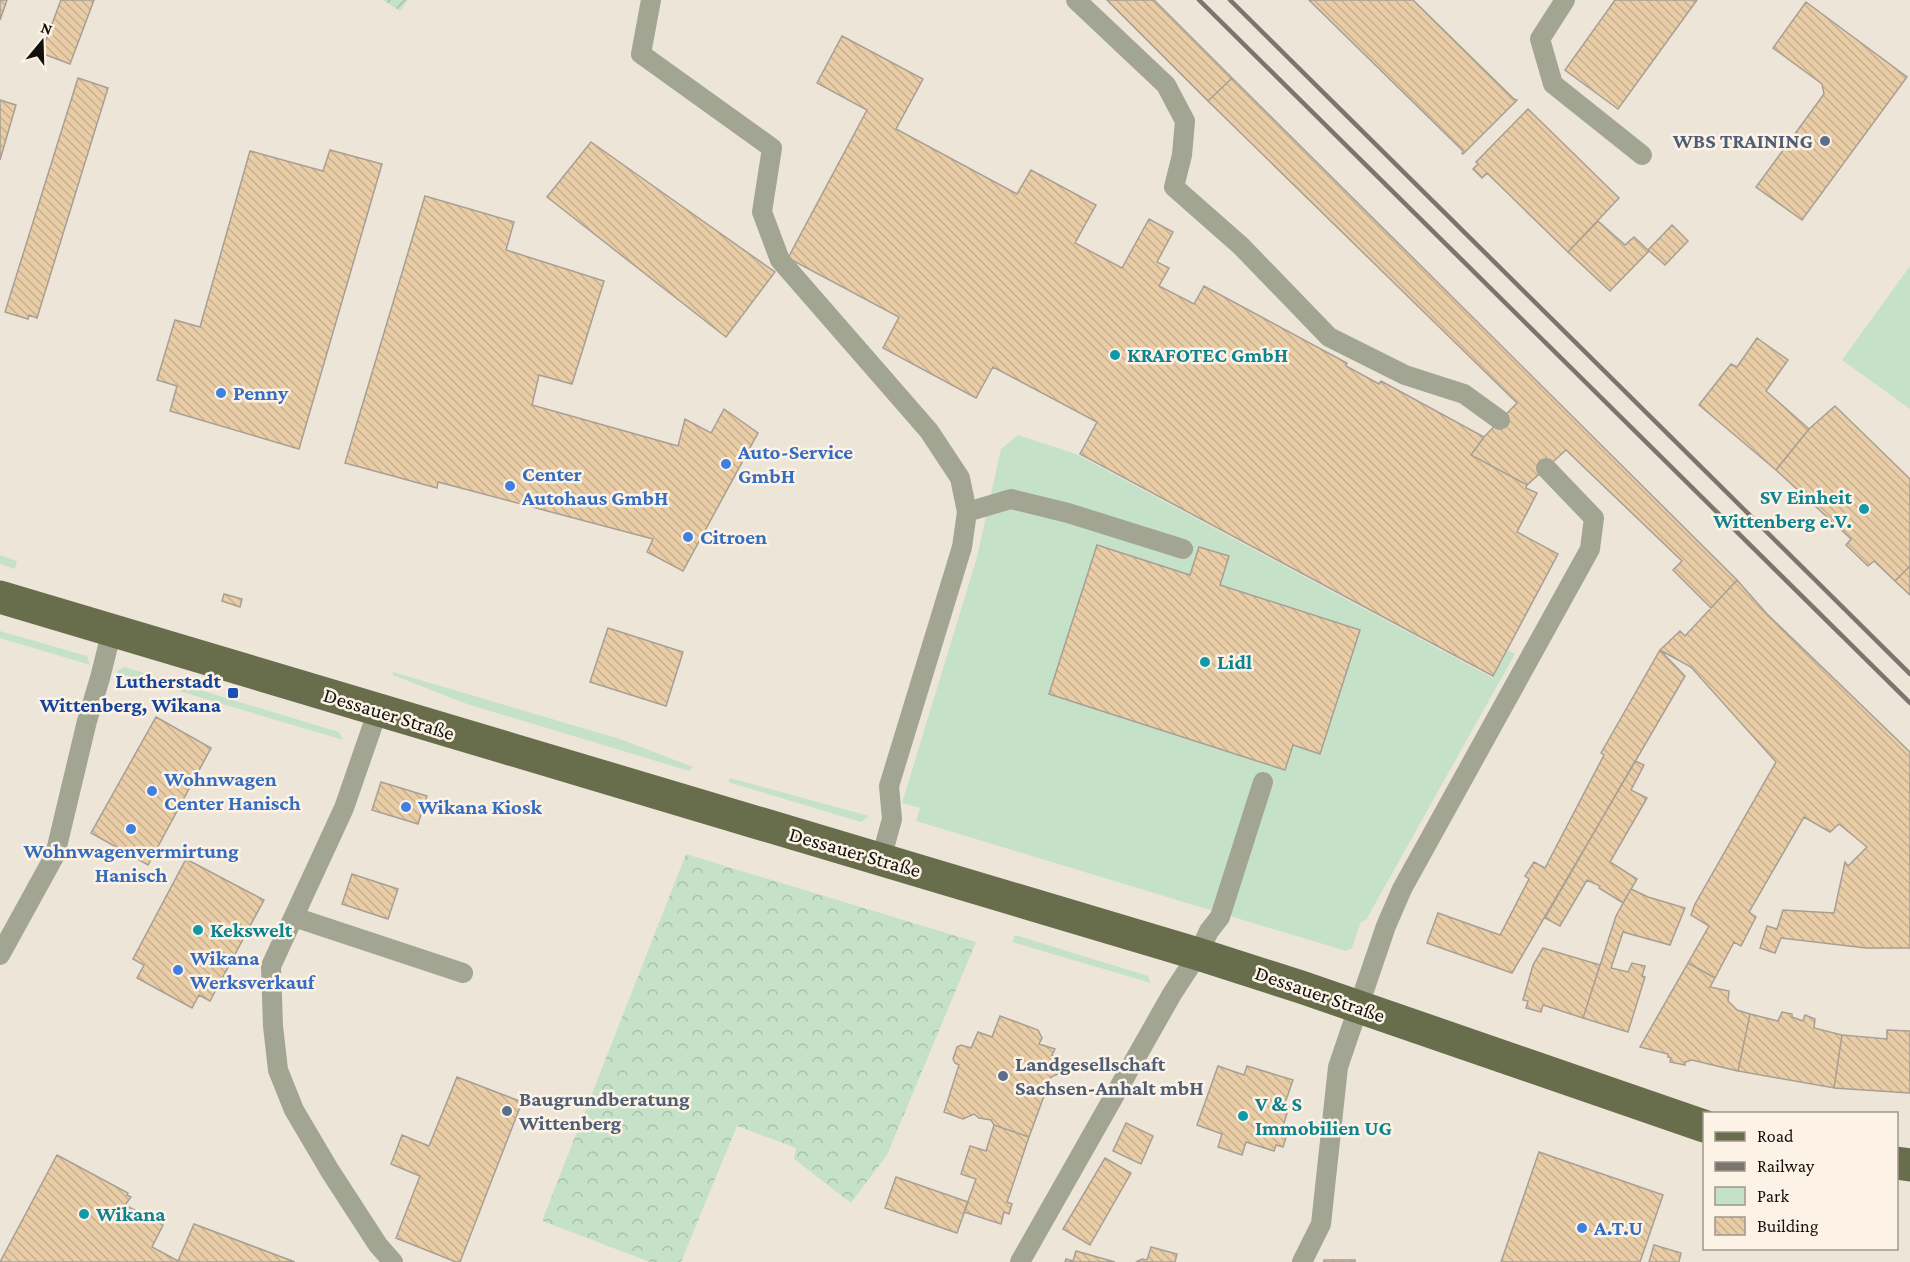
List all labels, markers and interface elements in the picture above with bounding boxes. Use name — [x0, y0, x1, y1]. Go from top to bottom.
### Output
north arrow — [12, 12, 72, 72]
text: N — [39, 18, 55, 38]
place label: WBS TRAINING — [1672, 129, 1813, 153]
marker: WBS TRAINING — [1818, 134, 1832, 148]
place label: KRAFOTEC GmbH — [1127, 343, 1288, 367]
marker: KRAFOTEC GmbH — [1108, 348, 1122, 362]
place label: Penny — [233, 381, 289, 405]
marker: Penny — [214, 386, 228, 400]
place label: Auto-Service GmbH — [737, 440, 853, 488]
marker: Auto-Service GmbH — [719, 457, 733, 471]
place label: Center Autohaus GmbH — [521, 462, 668, 510]
marker: Center Autohaus GmbH — [503, 479, 517, 493]
place label: SV Einheit Wittenberg e.V. — [1712, 485, 1852, 533]
marker: SV Einheit Wittenberg e.V. — [1857, 502, 1871, 516]
place label: Citroen — [700, 525, 767, 549]
marker: Citroen — [681, 530, 695, 544]
place label: Lidl — [1217, 650, 1252, 674]
marker: Lidl — [1198, 655, 1212, 669]
place label: Lutherstadt Wittenberg, Wikana — [39, 669, 222, 717]
street label: Dessauer Straße — [321, 683, 457, 745]
marker: Lutherstadt Wittenberg, Wikana — [226, 686, 240, 700]
place label: Wohnwagen Center Hanisch — [163, 767, 301, 815]
marker: Wohnwagen Center Hanisch — [145, 784, 159, 798]
place label: Wikana Kiosk — [417, 795, 543, 819]
marker: Wikana Kiosk — [399, 800, 413, 814]
marker: Wohnwagenvermirtung Hanisch — [124, 822, 138, 836]
street label: Dessauer Straße — [786, 822, 924, 882]
place label: Wohnwagenvermirtung Hanisch — [22, 839, 239, 887]
place label: Kekswelt — [210, 918, 293, 942]
marker: Kekswelt — [191, 923, 205, 937]
place label: Wikana Werksverkauf — [189, 946, 316, 994]
street label: Dessauer Straße — [1252, 961, 1388, 1027]
marker: Wikana Werksverkauf — [171, 963, 185, 977]
place label: Landgesellschaft Sachsen-Anhalt mbH — [1015, 1052, 1204, 1100]
marker: Landgesellschaft Sachsen-Anhalt mbH — [996, 1069, 1010, 1083]
place label: Baugrundberatung Wittenberg — [518, 1087, 690, 1135]
place label: V & S Immobilien UG — [1254, 1092, 1392, 1140]
marker: Baugrundberatung Wittenberg — [500, 1104, 514, 1118]
marker: V & S Immobilien UG — [1236, 1109, 1250, 1123]
legend — [1703, 1112, 1898, 1250]
text: Road — [1757, 1126, 1794, 1146]
text: Railway — [1757, 1156, 1815, 1176]
text: Park — [1757, 1186, 1789, 1206]
place label: Wikana — [95, 1202, 166, 1226]
marker: Wikana — [77, 1207, 91, 1221]
place label: A.T.U — [1593, 1216, 1643, 1240]
text: Building — [1757, 1216, 1819, 1236]
marker: A.T.U — [1575, 1221, 1589, 1235]

